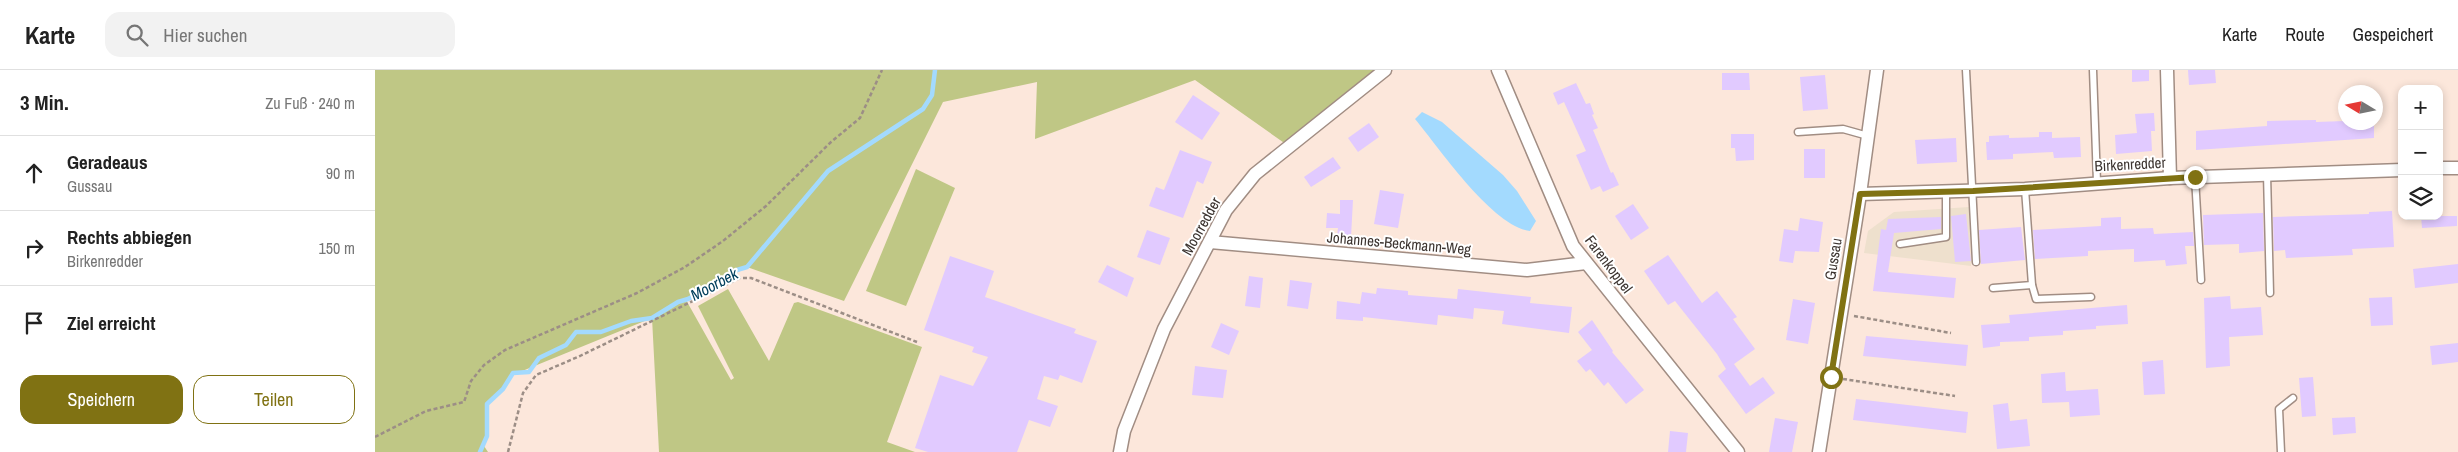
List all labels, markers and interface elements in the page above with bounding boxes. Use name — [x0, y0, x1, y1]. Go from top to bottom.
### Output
search box — [105, 12, 455, 57]
text: Karte — [25, 19, 75, 51]
icon: search — [123, 21, 151, 49]
text: Hier suchen — [163, 22, 247, 48]
text: Karte — [2222, 22, 2257, 47]
text: Route — [2285, 22, 2325, 47]
text: Gespeichert — [2353, 22, 2433, 47]
north arrow — [2338, 85, 2383, 130]
map controls — [2398, 85, 2443, 220]
button: + — [2398, 85, 2443, 130]
text: 3 Min. — [20, 88, 69, 117]
text: Zu Fuß · 240 m — [265, 92, 355, 114]
button: − — [2398, 130, 2443, 175]
text: Geradeaus — [67, 149, 148, 175]
street label: Birkenredder — [2094, 152, 2166, 176]
icon: ahead — [20, 159, 48, 187]
text: 90 m — [326, 162, 355, 184]
route end — [2184, 166, 2207, 189]
text: Gussau — [67, 175, 112, 197]
button: layers — [2398, 175, 2443, 220]
street label: Moorredder — [1176, 193, 1226, 259]
text: Rechts abbiegen — [67, 224, 192, 250]
street label: Johannes-Beckmann-Weg — [1326, 226, 1472, 260]
street label: Farenkoppel — [1580, 231, 1638, 297]
icon: right — [20, 234, 48, 262]
street label: Gussau — [1819, 236, 1847, 282]
text: 150 m — [319, 237, 355, 259]
text: Birkenredder — [67, 250, 143, 272]
water label: Moorbek — [686, 262, 742, 306]
icon: arrive — [20, 309, 48, 337]
text: Ziel erreicht — [67, 310, 155, 336]
route start — [1820, 366, 1843, 389]
button: Speichern — [20, 375, 183, 424]
button: Teilen — [193, 375, 355, 424]

